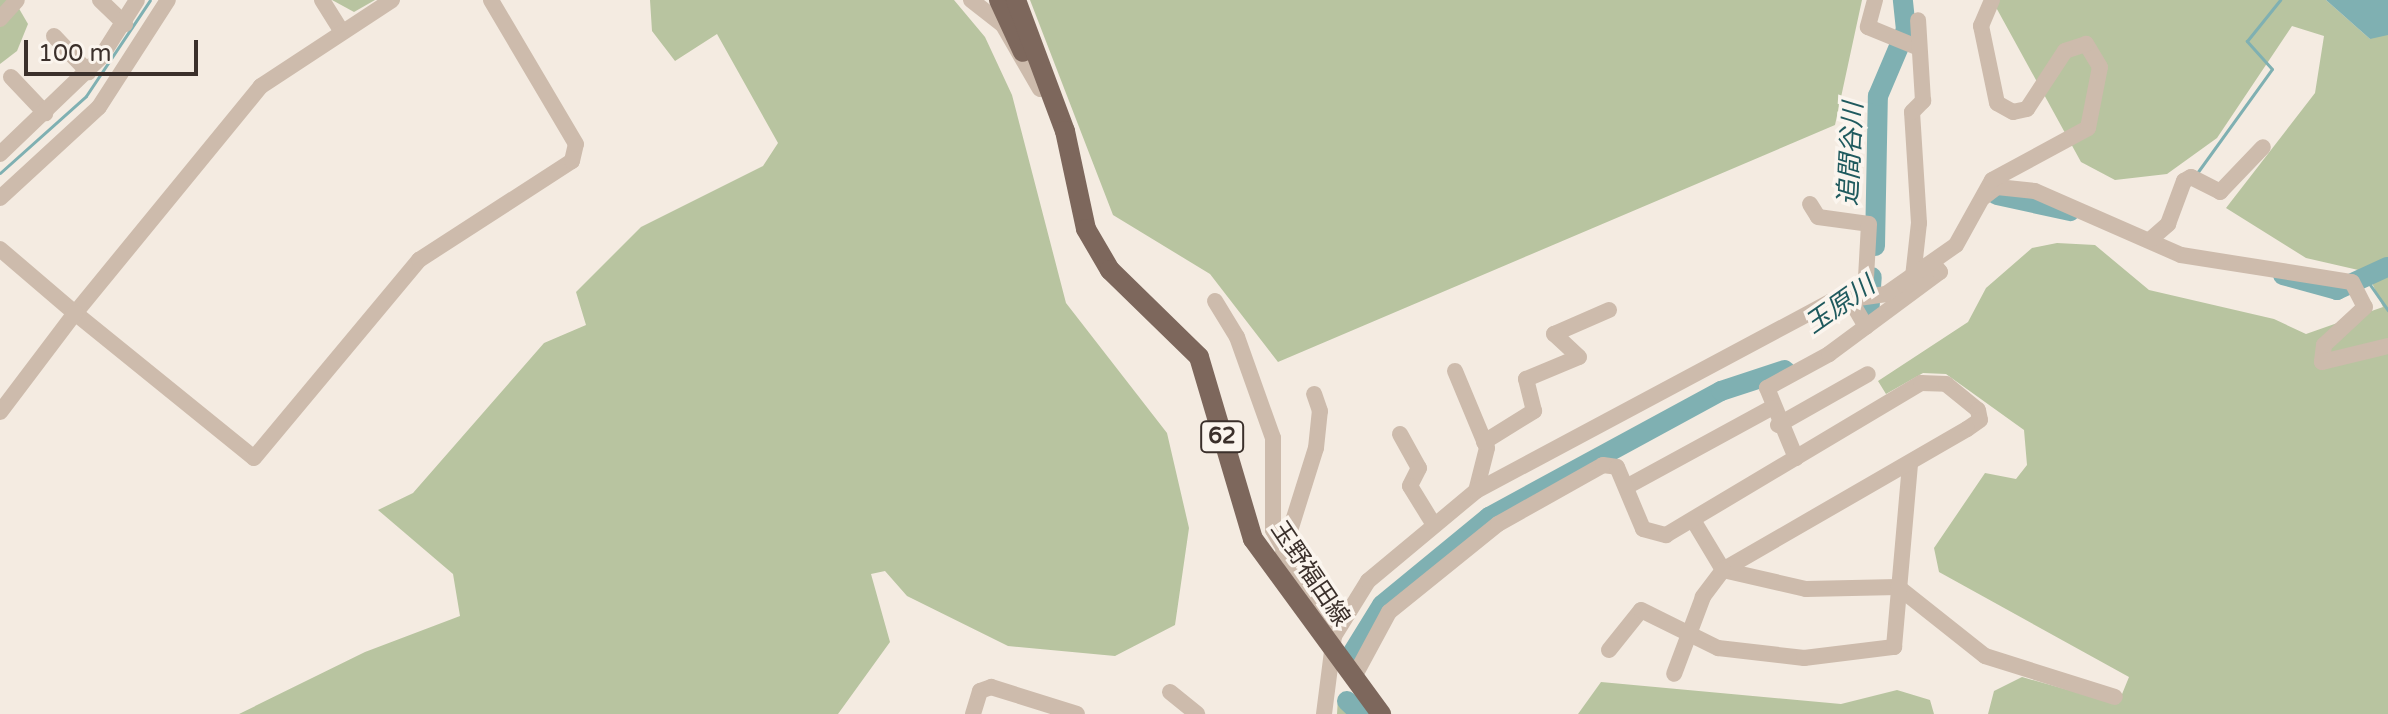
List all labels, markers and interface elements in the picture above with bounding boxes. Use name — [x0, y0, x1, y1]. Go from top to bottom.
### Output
scale bar — [28, 24, 202, 74]
text: 100 m — [38, 39, 112, 68]
water label: 追間谷川 — [1833, 101, 1869, 207]
water label: 玉原川 — [1799, 270, 1881, 340]
road number: 62 — [1200, 419, 1244, 455]
street label: 玉野福田線 — [1265, 516, 1355, 632]

